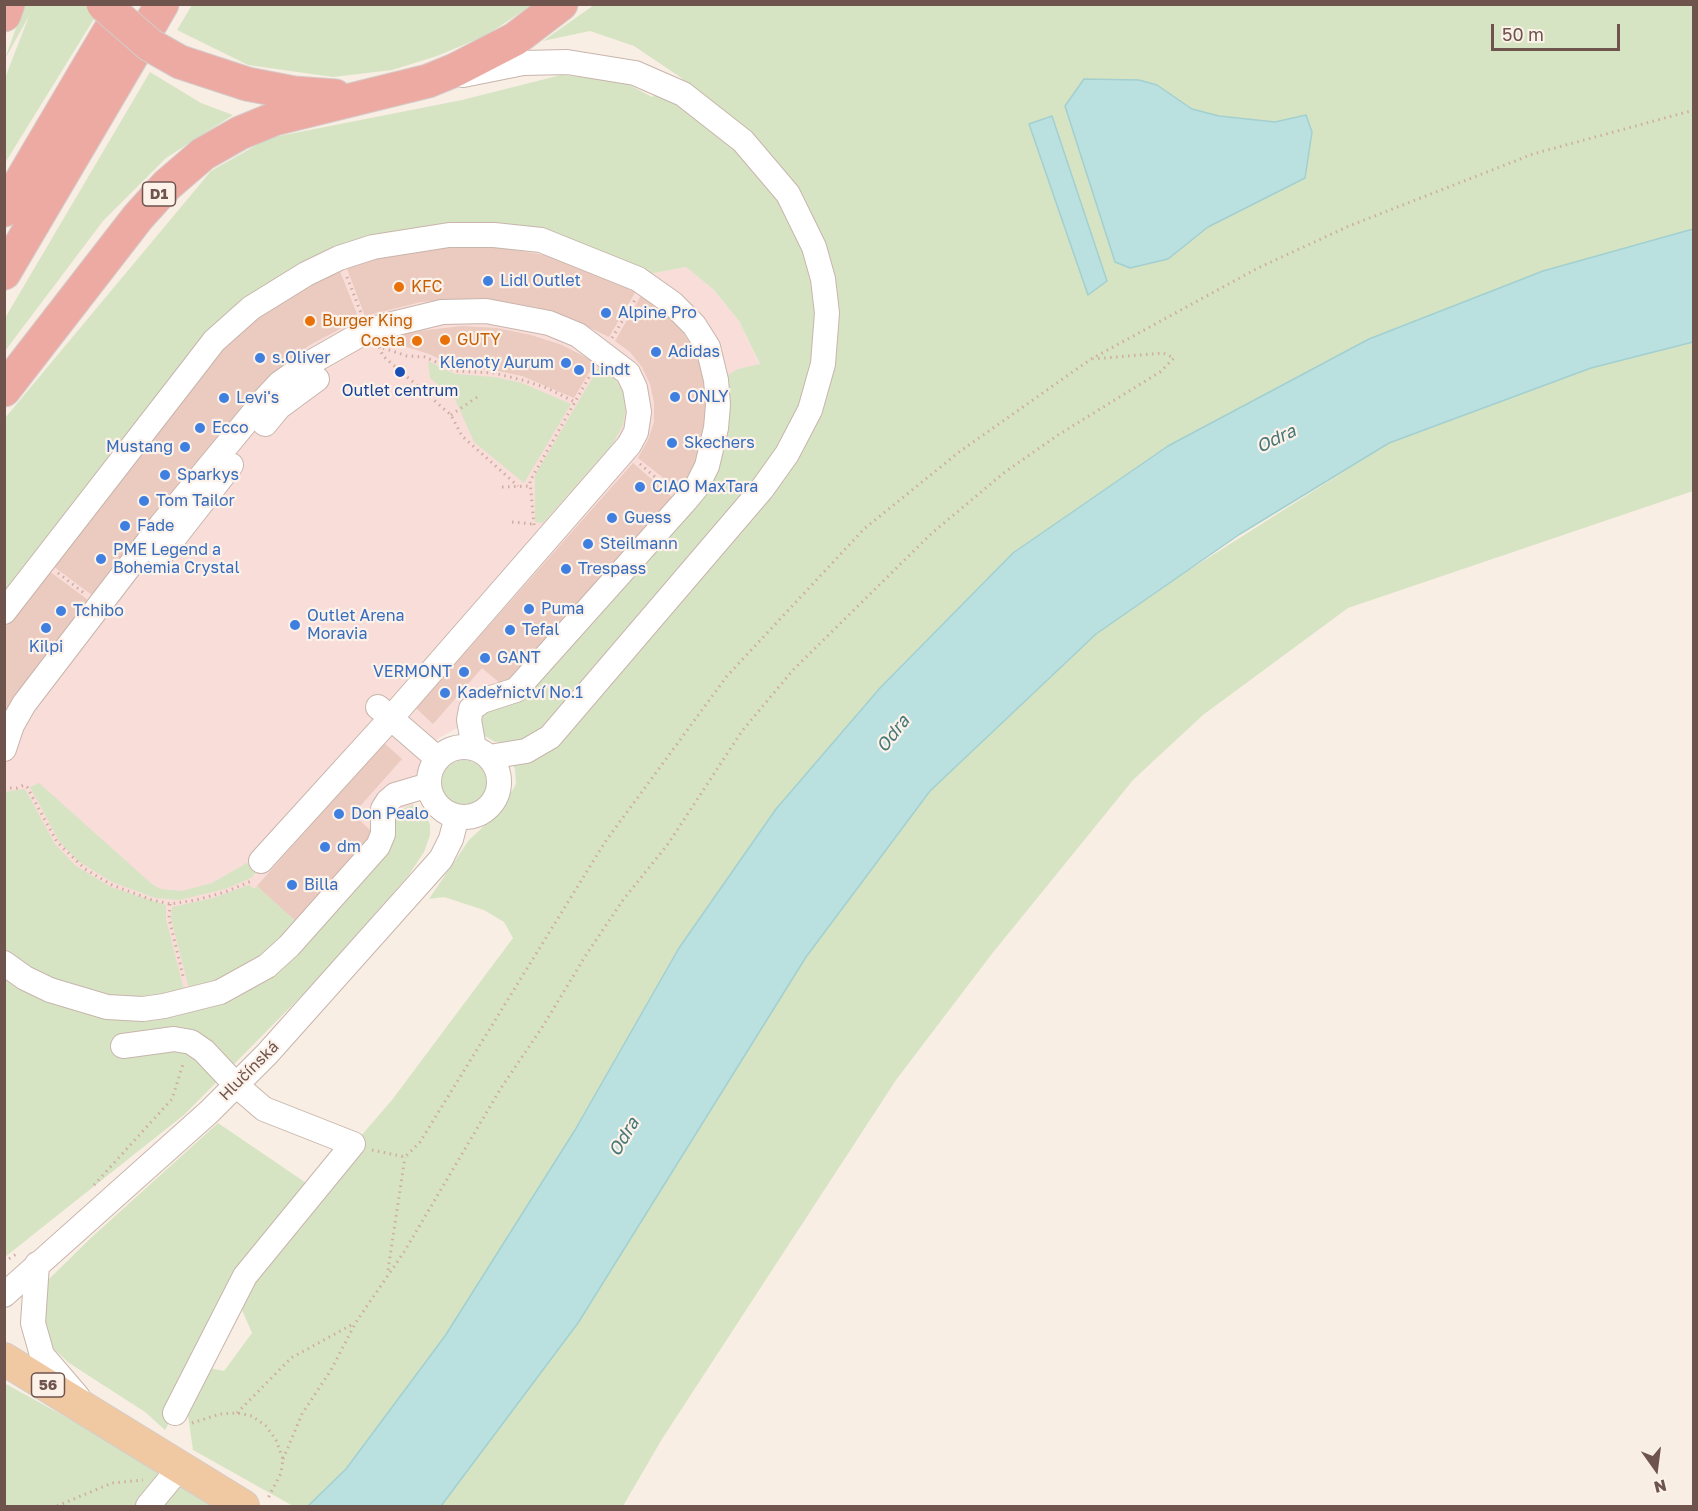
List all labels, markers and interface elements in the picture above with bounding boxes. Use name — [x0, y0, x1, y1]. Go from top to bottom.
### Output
scale bar — [1494, 12, 1623, 50]
text: 50 m — [1502, 23, 1544, 45]
road number: D1 — [142, 182, 176, 206]
place label: Lidl Outlet — [500, 271, 581, 291]
marker: Lidl Outlet — [481, 274, 495, 288]
place label: KFC — [411, 277, 442, 297]
marker: KFC — [392, 280, 406, 294]
place label: Alpine Pro — [618, 303, 697, 323]
marker: Alpine Pro — [599, 306, 613, 320]
place label: Burger King — [322, 311, 413, 331]
marker: Burger King — [303, 314, 317, 328]
place label: GUTY — [457, 330, 501, 350]
place label: Costa — [361, 331, 405, 351]
marker: GUTY — [438, 333, 452, 347]
marker: Costa — [410, 334, 424, 348]
place label: Adidas — [668, 342, 720, 362]
marker: Adidas — [649, 345, 663, 359]
place label: s.Oliver — [272, 348, 330, 368]
marker: s.Oliver — [253, 351, 267, 365]
place label: Klenoty Aurum — [440, 353, 554, 373]
marker: Klenoty Aurum — [559, 356, 573, 370]
place label: Lindt — [591, 360, 630, 380]
marker: Lindt — [572, 363, 586, 377]
marker: Outlet centrum — [393, 365, 407, 379]
place label: Outlet centrum — [342, 381, 458, 401]
place label: ONLY — [687, 387, 728, 407]
place label: Levi's — [236, 388, 279, 408]
marker: ONLY — [668, 390, 682, 404]
marker: Levi's — [217, 391, 231, 405]
place label: Ecco — [212, 418, 249, 438]
water label: Odra — [1253, 420, 1299, 458]
marker: Ecco — [193, 421, 207, 435]
place label: Skechers — [684, 433, 755, 453]
marker: Skechers — [665, 436, 679, 450]
place label: Mustang — [106, 437, 173, 457]
marker: Mustang — [178, 440, 192, 454]
place label: Sparkys — [177, 465, 239, 485]
marker: Sparkys — [158, 468, 172, 482]
place label: CIAO MaxTara — [652, 477, 758, 497]
marker: CIAO MaxTara — [633, 480, 647, 494]
place label: Tom Tailor — [156, 491, 235, 511]
marker: Tom Tailor — [137, 494, 151, 508]
place label: Guess — [624, 508, 671, 528]
marker: Guess — [605, 511, 619, 525]
place label: Fade — [137, 516, 174, 536]
marker: Fade — [118, 519, 132, 533]
place label: Steilmann — [600, 534, 678, 554]
marker: Steilmann — [581, 537, 595, 551]
place label: PME Legend a Bohemia Crystal — [113, 540, 240, 578]
marker: PME Legend a Bohemia Crystal — [94, 552, 108, 566]
place label: Trespass — [578, 559, 646, 579]
marker: Trespass — [559, 562, 573, 576]
place label: Puma — [541, 599, 584, 619]
place label: Tchibo — [73, 601, 124, 621]
marker: Puma — [522, 602, 536, 616]
marker: Tchibo — [54, 604, 68, 618]
place label: Outlet Arena Moravia — [307, 606, 405, 644]
marker: Outlet Arena Moravia — [288, 618, 302, 632]
place label: Tefal — [522, 620, 559, 640]
marker: Kilpi — [39, 621, 53, 635]
marker: Tefal — [503, 623, 517, 637]
place label: Kilpi — [29, 637, 63, 657]
place label: GANT — [497, 648, 541, 668]
marker: GANT — [478, 651, 492, 665]
place label: VERMONT — [373, 662, 452, 682]
marker: VERMONT — [457, 665, 471, 679]
place label: Kadeřnictví No.1 — [457, 683, 583, 703]
marker: Kadeřnictví No.1 — [438, 686, 452, 700]
water label: Odra — [872, 711, 914, 757]
place label: Don Pealo — [351, 804, 429, 824]
marker: Don Pealo — [332, 807, 346, 821]
place label: dm — [337, 837, 361, 857]
marker: dm — [318, 840, 332, 854]
place label: Billa — [304, 875, 338, 895]
marker: Billa — [285, 878, 299, 892]
street label: Hlučínská — [215, 1037, 283, 1105]
water label: Odra — [604, 1114, 644, 1160]
road number: 56 — [32, 1373, 64, 1397]
north arrow — [1626, 1439, 1686, 1499]
text: N — [1652, 1475, 1669, 1498]

